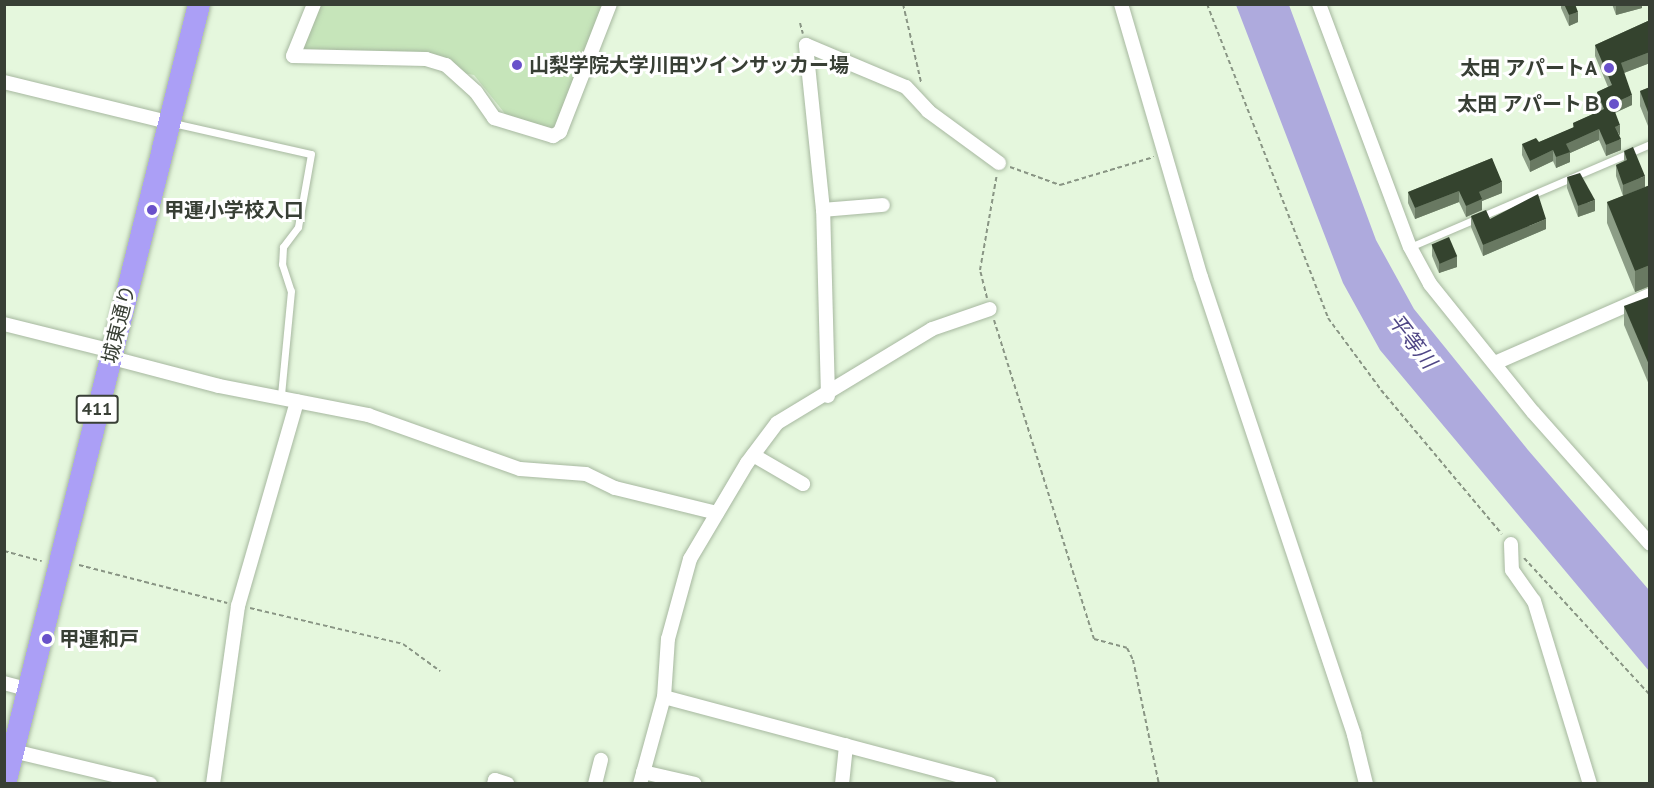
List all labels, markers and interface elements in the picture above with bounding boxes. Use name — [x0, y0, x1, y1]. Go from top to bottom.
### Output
place label: 山梨学院大学川田ツインサッカー場 — [529, 53, 849, 77]
place label: 太田 アパートA — [1460, 56, 1597, 80]
marker: 山梨学院大学川田ツインサッカー場 — [510, 58, 524, 72]
marker: 太田 アパートA — [1602, 61, 1616, 75]
place label: 太田 アパートＢ — [1457, 92, 1602, 116]
marker: 太田 アパートＢ — [1607, 97, 1621, 111]
place label: 甲運小学校入口 — [164, 198, 304, 222]
marker: 甲運小学校入口 — [145, 203, 159, 217]
street label: 城東通り — [98, 282, 140, 366]
water label: 平等川 — [1383, 308, 1441, 374]
road number: 411 — [74, 394, 120, 424]
place label: 甲運和戸 — [59, 627, 139, 651]
marker: 甲運和戸 — [40, 632, 54, 646]

